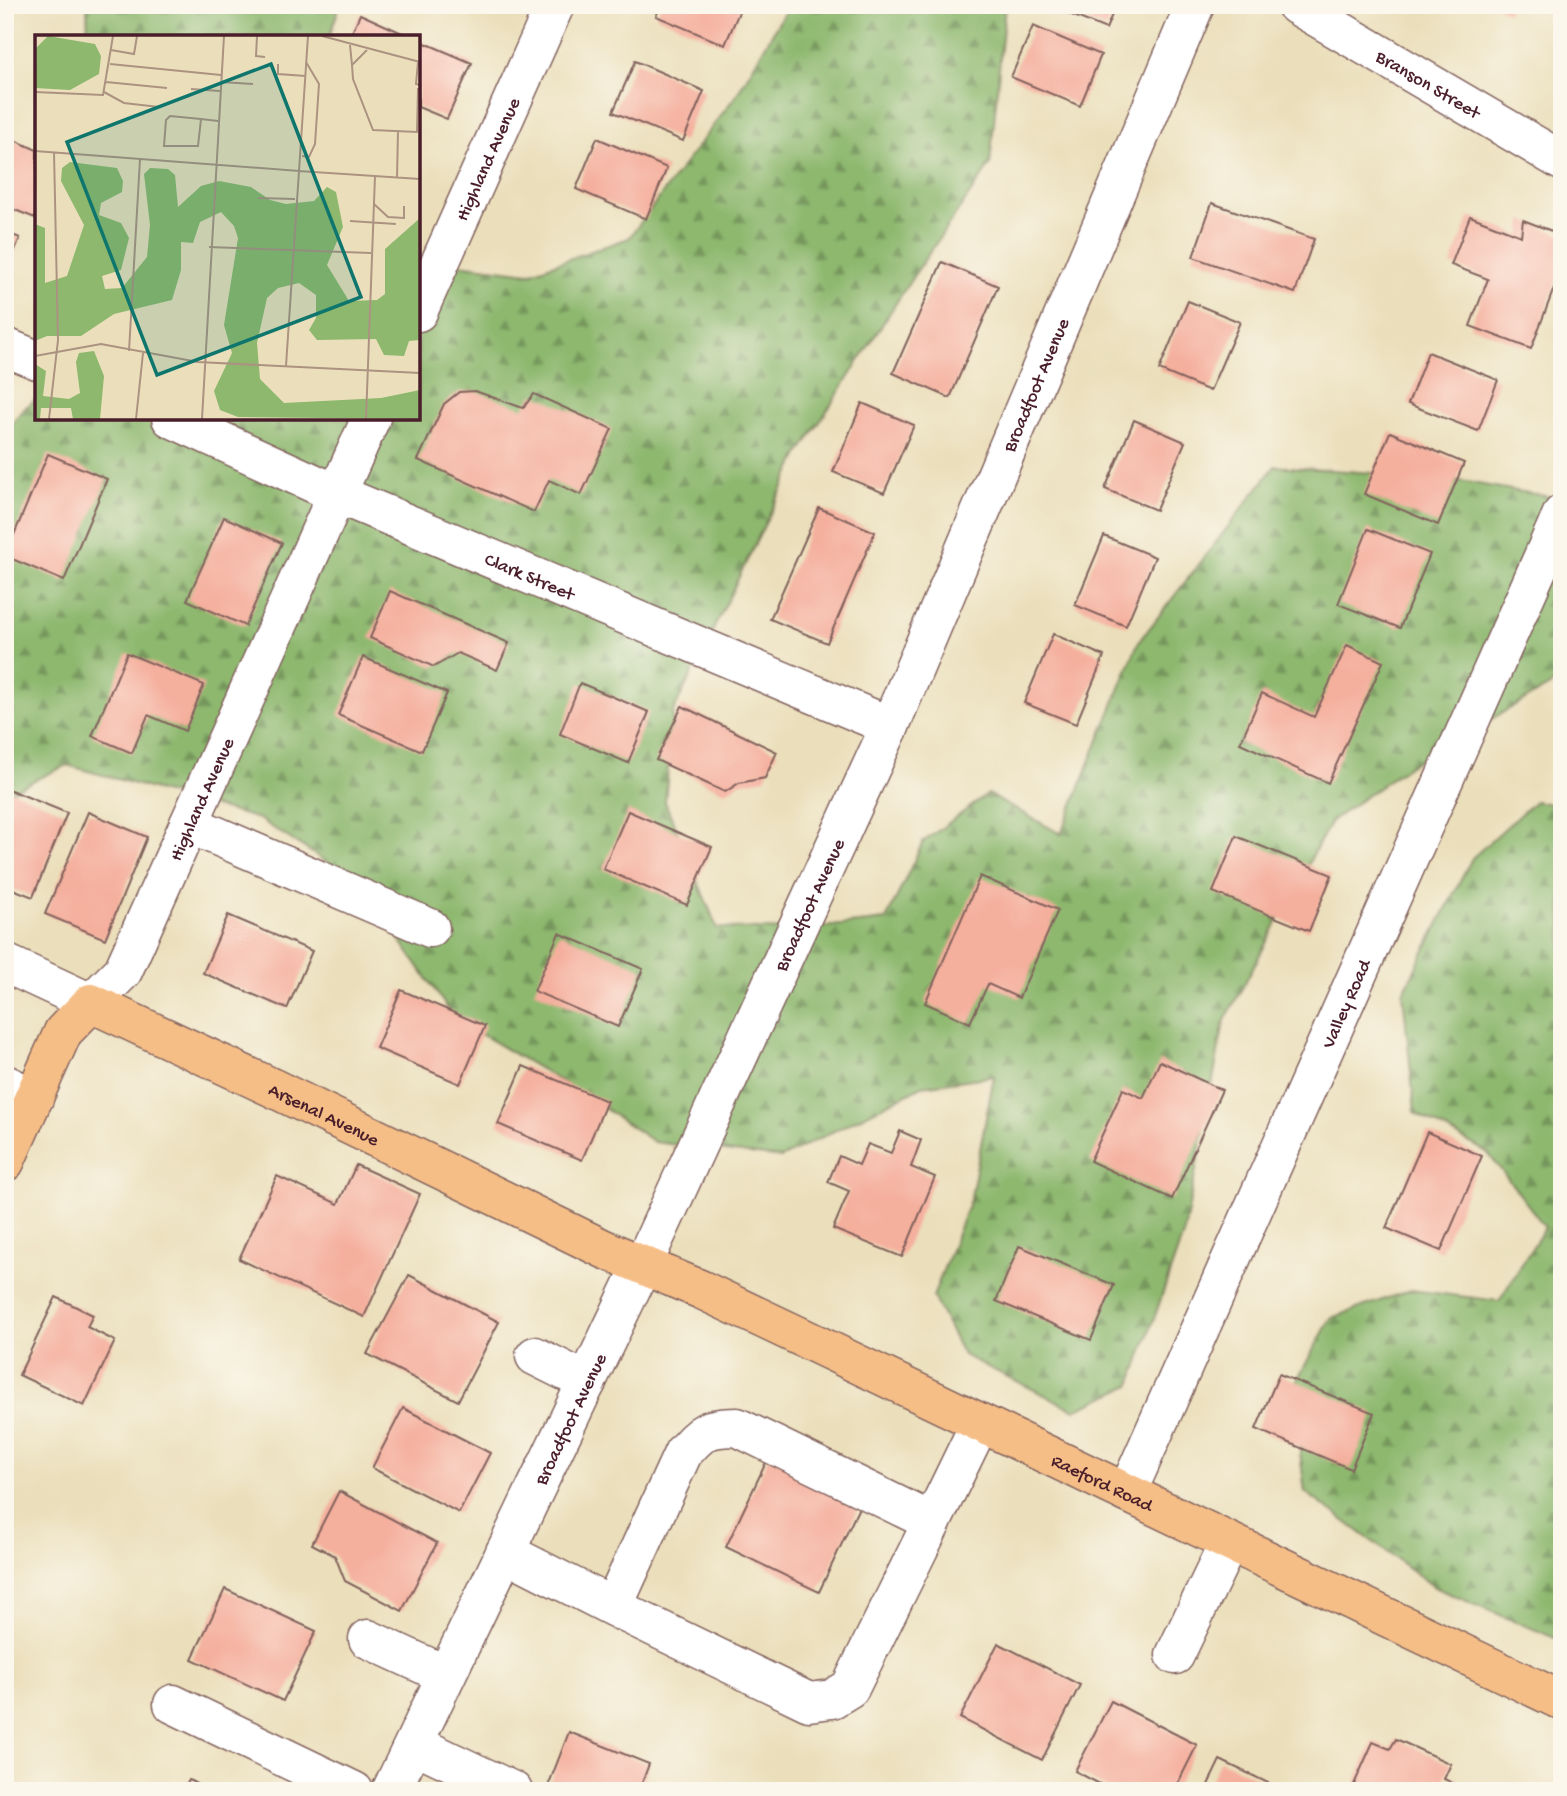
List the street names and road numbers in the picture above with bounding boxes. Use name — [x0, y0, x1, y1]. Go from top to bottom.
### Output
street label: Branson Street — [1370, 46, 1485, 127]
street label: Highland Avenue — [452, 95, 527, 225]
street label: Broadfoot Avenue — [999, 315, 1076, 457]
street label: Clark Street — [480, 549, 579, 608]
street label: Highland Avenue — [166, 735, 241, 865]
street label: Broadfoot Avenue — [771, 836, 852, 976]
street label: Valley Road — [1318, 955, 1378, 1053]
street label: Arsenal Avenue — [264, 1080, 382, 1153]
street label: Broadfoot Avenue — [531, 1350, 614, 1490]
street label: Raeford Road — [1047, 1450, 1158, 1519]

